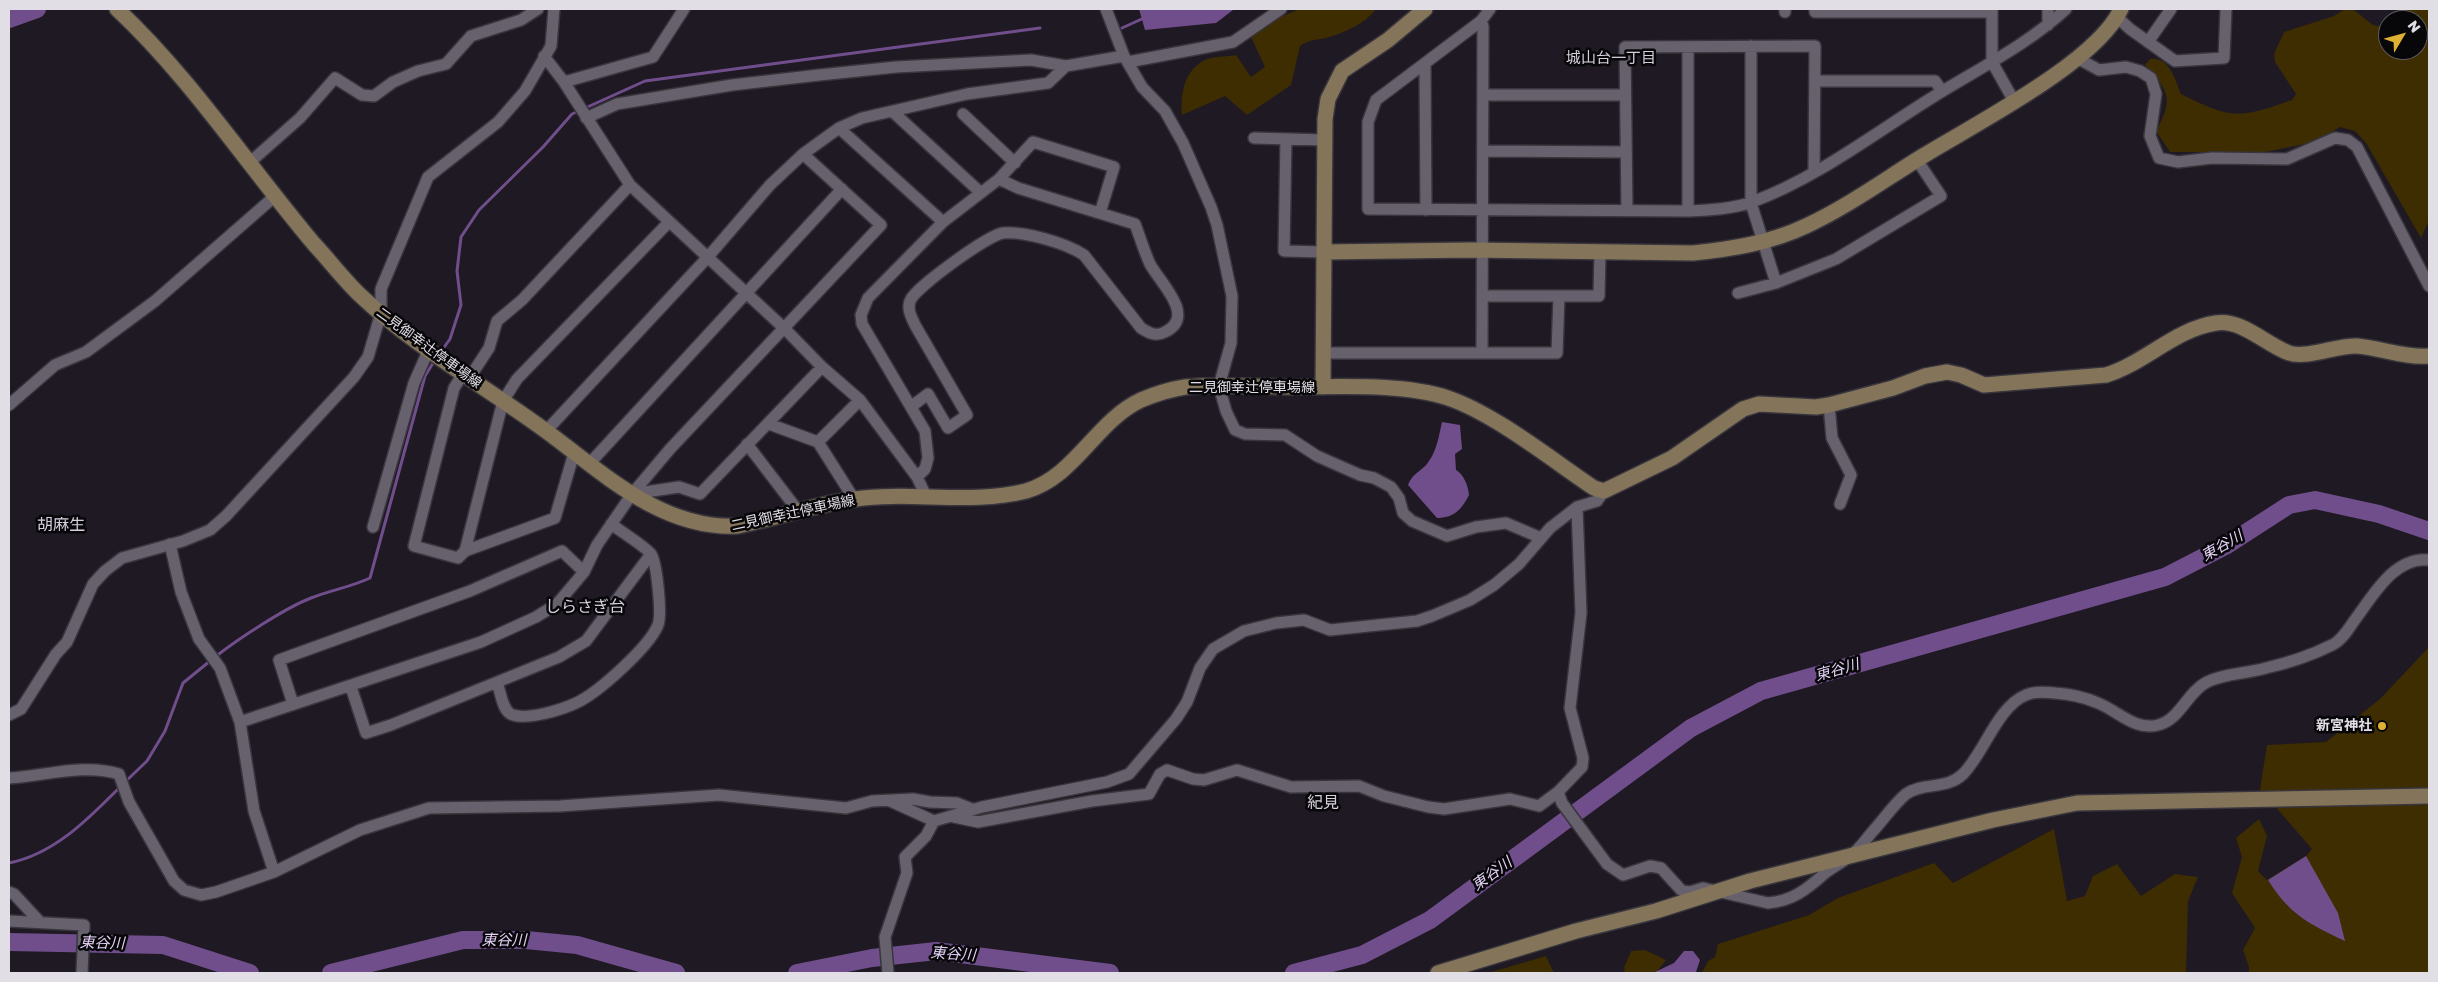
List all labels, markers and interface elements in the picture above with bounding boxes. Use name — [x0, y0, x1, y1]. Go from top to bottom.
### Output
north arrow — [2378, 10, 2428, 60]
text: N — [2405, 17, 2425, 36]
district label: 城山台一丁目 — [1566, 49, 1656, 67]
street label: 二見御幸辻停車場線 — [373, 304, 485, 392]
street label: 二見御幸辻停車場線 — [1189, 380, 1315, 396]
street label: 二見御幸辻停車場線 — [730, 492, 856, 534]
district label: 胡麻生 — [37, 515, 85, 535]
water label: 東谷川 — [2198, 527, 2246, 565]
district label: しらさぎ台 — [545, 597, 625, 617]
water label: 東谷川 — [1813, 655, 1861, 685]
place label: 新宮神社 — [2316, 718, 2372, 734]
marker: 新宮神社 — [2376, 720, 2388, 732]
district label: 紀見 — [1307, 793, 1339, 813]
water label: 東谷川 — [1469, 853, 1515, 895]
water label: 東谷川 — [482, 931, 526, 949]
water label: 東谷川 — [79, 934, 125, 952]
water label: 東谷川 — [930, 943, 976, 965]

